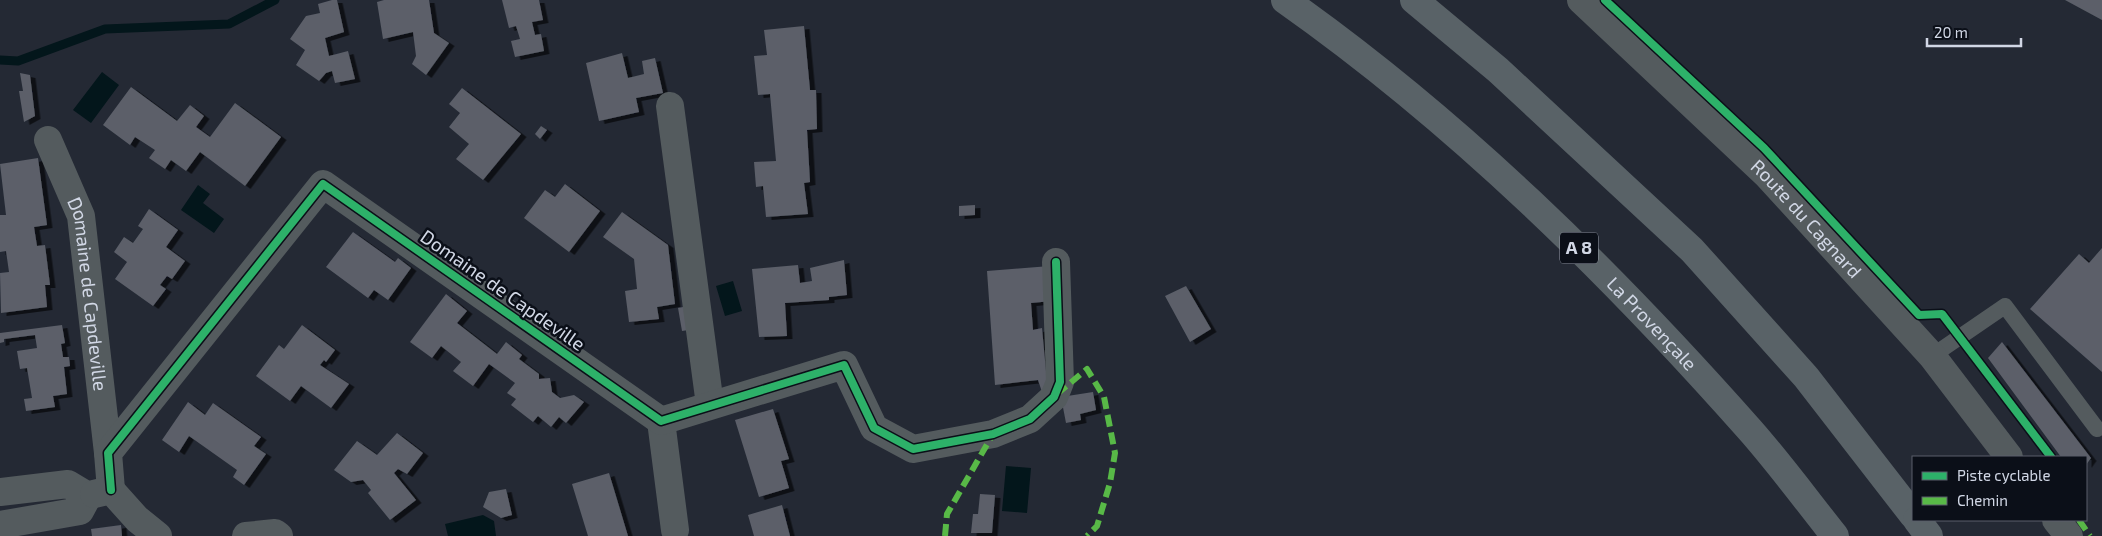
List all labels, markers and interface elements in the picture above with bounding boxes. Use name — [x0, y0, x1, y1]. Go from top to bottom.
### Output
scale bar — [1927, 15, 2021, 47]
text: 20 m — [1934, 23, 1968, 41]
street label: Route du Cagnard — [1747, 154, 1867, 282]
street label: Domaine de Capdeville — [63, 193, 113, 392]
street label: Domaine de Capdeville — [417, 224, 590, 355]
road number: A 8 — [1560, 232, 1598, 264]
street label: La Provençale — [1602, 272, 1702, 375]
legend — [1912, 456, 2087, 521]
text: Piste cyclable — [1957, 466, 2051, 484]
text: Chemin — [1957, 491, 2008, 509]

